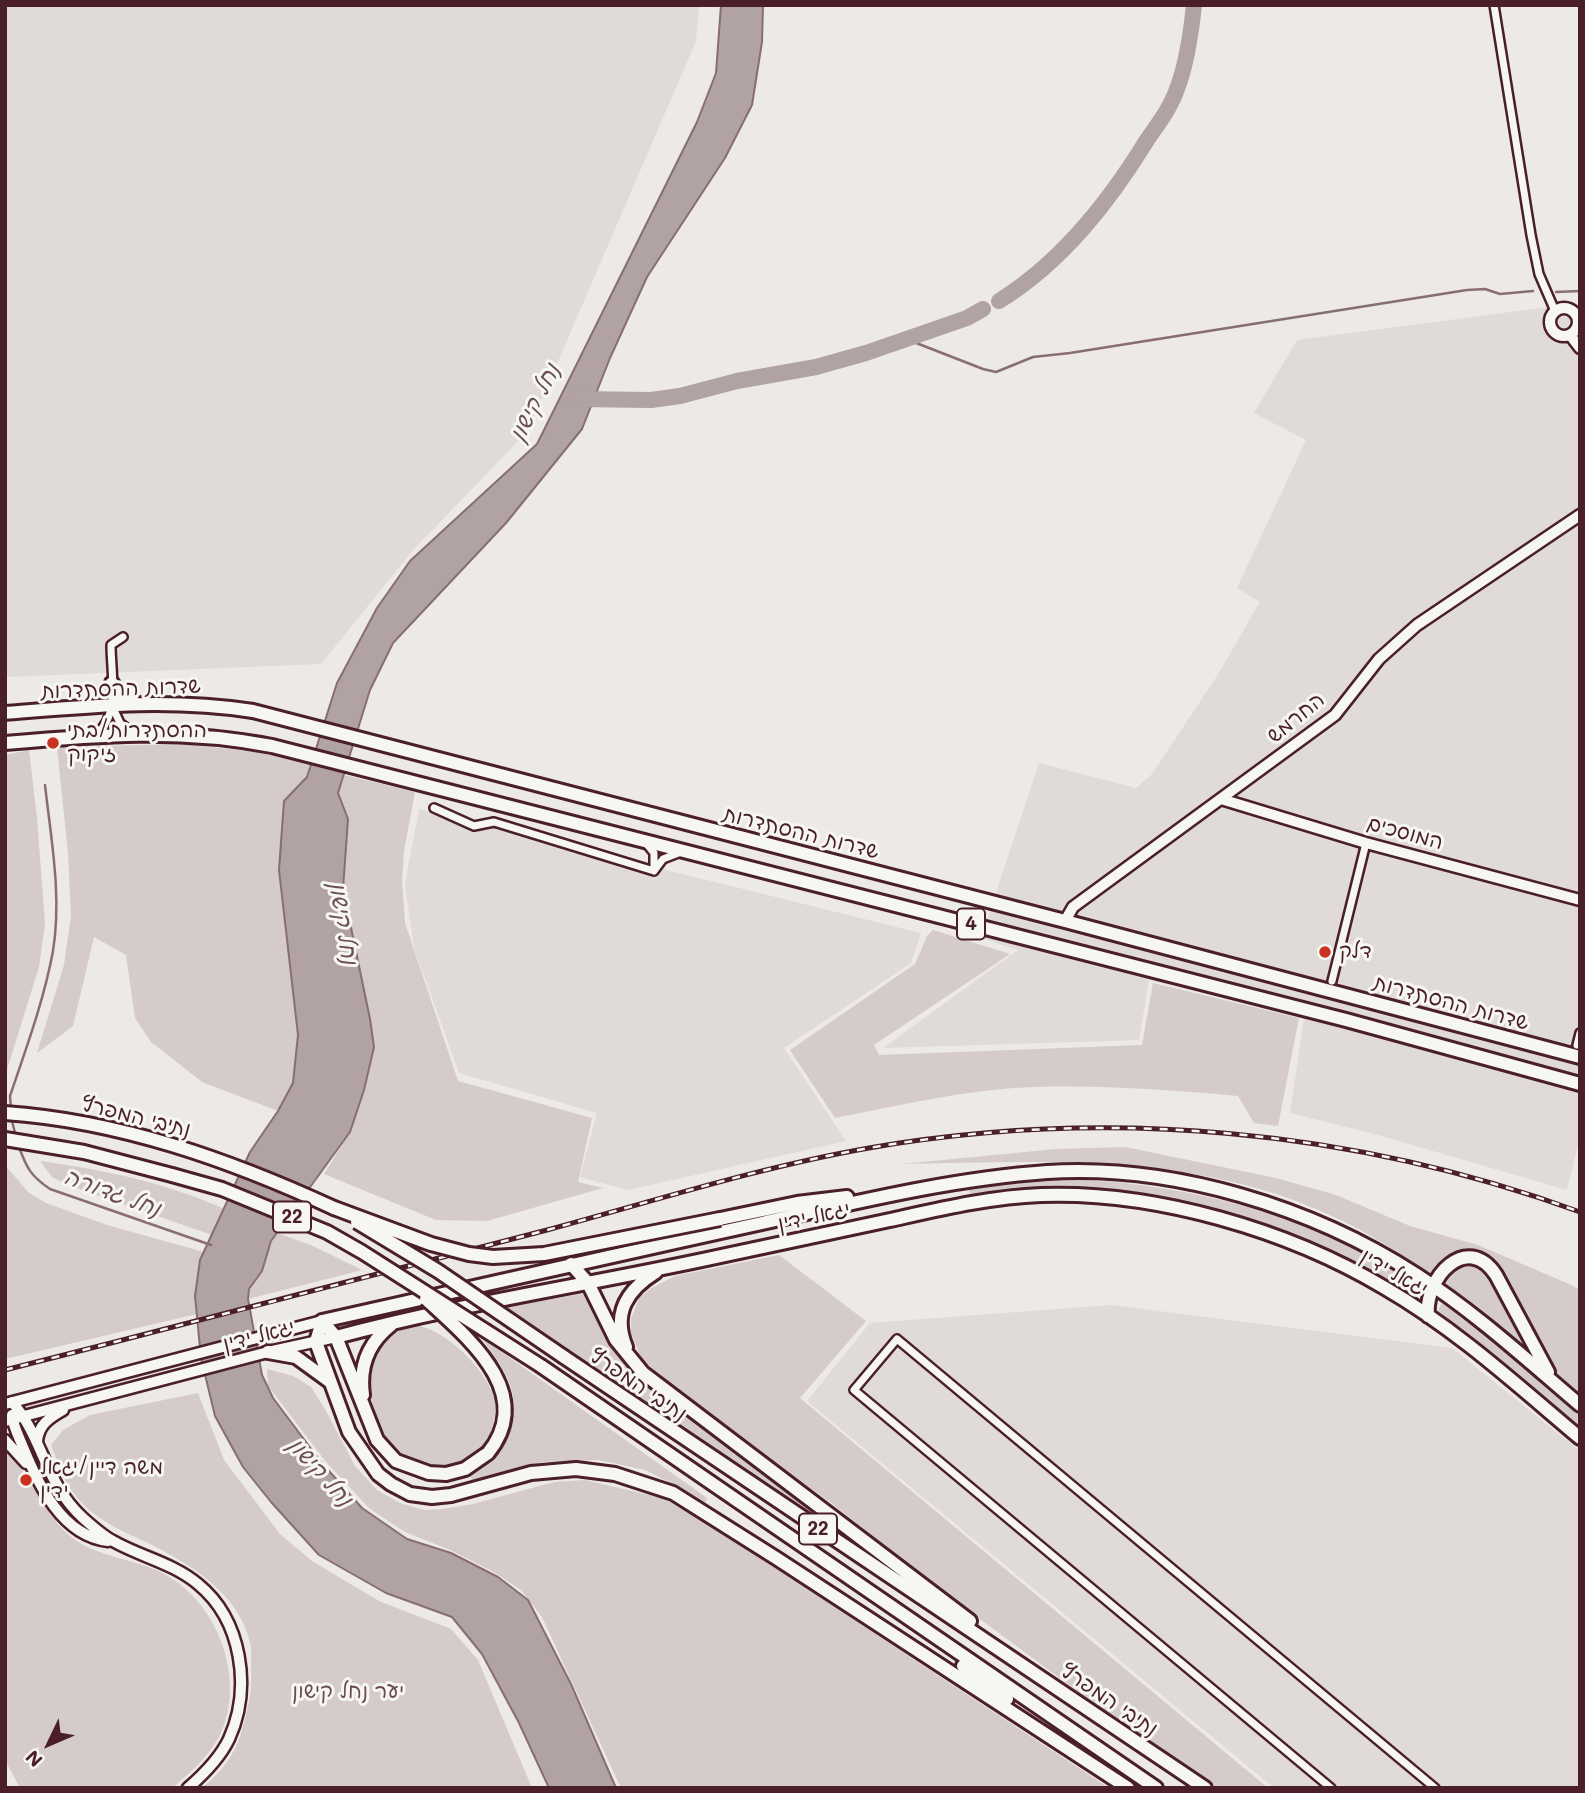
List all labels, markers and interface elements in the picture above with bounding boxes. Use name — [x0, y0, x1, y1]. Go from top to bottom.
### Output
water label: נחל קישון — [504, 360, 566, 446]
street label: שדרות ההסתדרות — [41, 674, 201, 704]
street label: החרמש — [1262, 687, 1330, 749]
place label: ההסתדרות/בתי זיקוק — [67, 718, 207, 768]
marker: ההסתדרות/בתי זיקוק — [45, 735, 61, 751]
street label: שדרות ההסתדרות — [720, 801, 882, 865]
street label: המוסכים — [1364, 811, 1446, 855]
water label: נחל קישון — [323, 880, 363, 966]
road number: 4 — [957, 908, 985, 940]
place label: דלק — [1339, 939, 1372, 965]
marker: דלק — [1317, 944, 1333, 960]
street label: שדרות ההסתדרות — [1370, 970, 1532, 1036]
street label: נתיבי המפרץ — [79, 1091, 193, 1143]
water label: נחל גדורה — [60, 1163, 164, 1223]
street label: יגאל ידין — [776, 1197, 852, 1237]
road number: 22 — [273, 1202, 311, 1232]
street label: יגאל ידין — [1356, 1244, 1432, 1302]
street label: יגאל ידין — [220, 1315, 298, 1357]
street label: נתיבי המפרץ — [585, 1343, 691, 1427]
water label: נחל קישון — [282, 1432, 358, 1512]
place label: משה דיין/יגאל ידין — [40, 1455, 163, 1505]
marker: משה דיין/יגאל ידין — [18, 1472, 34, 1488]
road number: 22 — [799, 1513, 837, 1544]
street label: נתיבי המפרץ — [1056, 1658, 1162, 1742]
park label: יער נחל קישון — [292, 1679, 404, 1705]
north arrow — [14, 1709, 84, 1779]
text: N — [20, 1745, 48, 1773]

